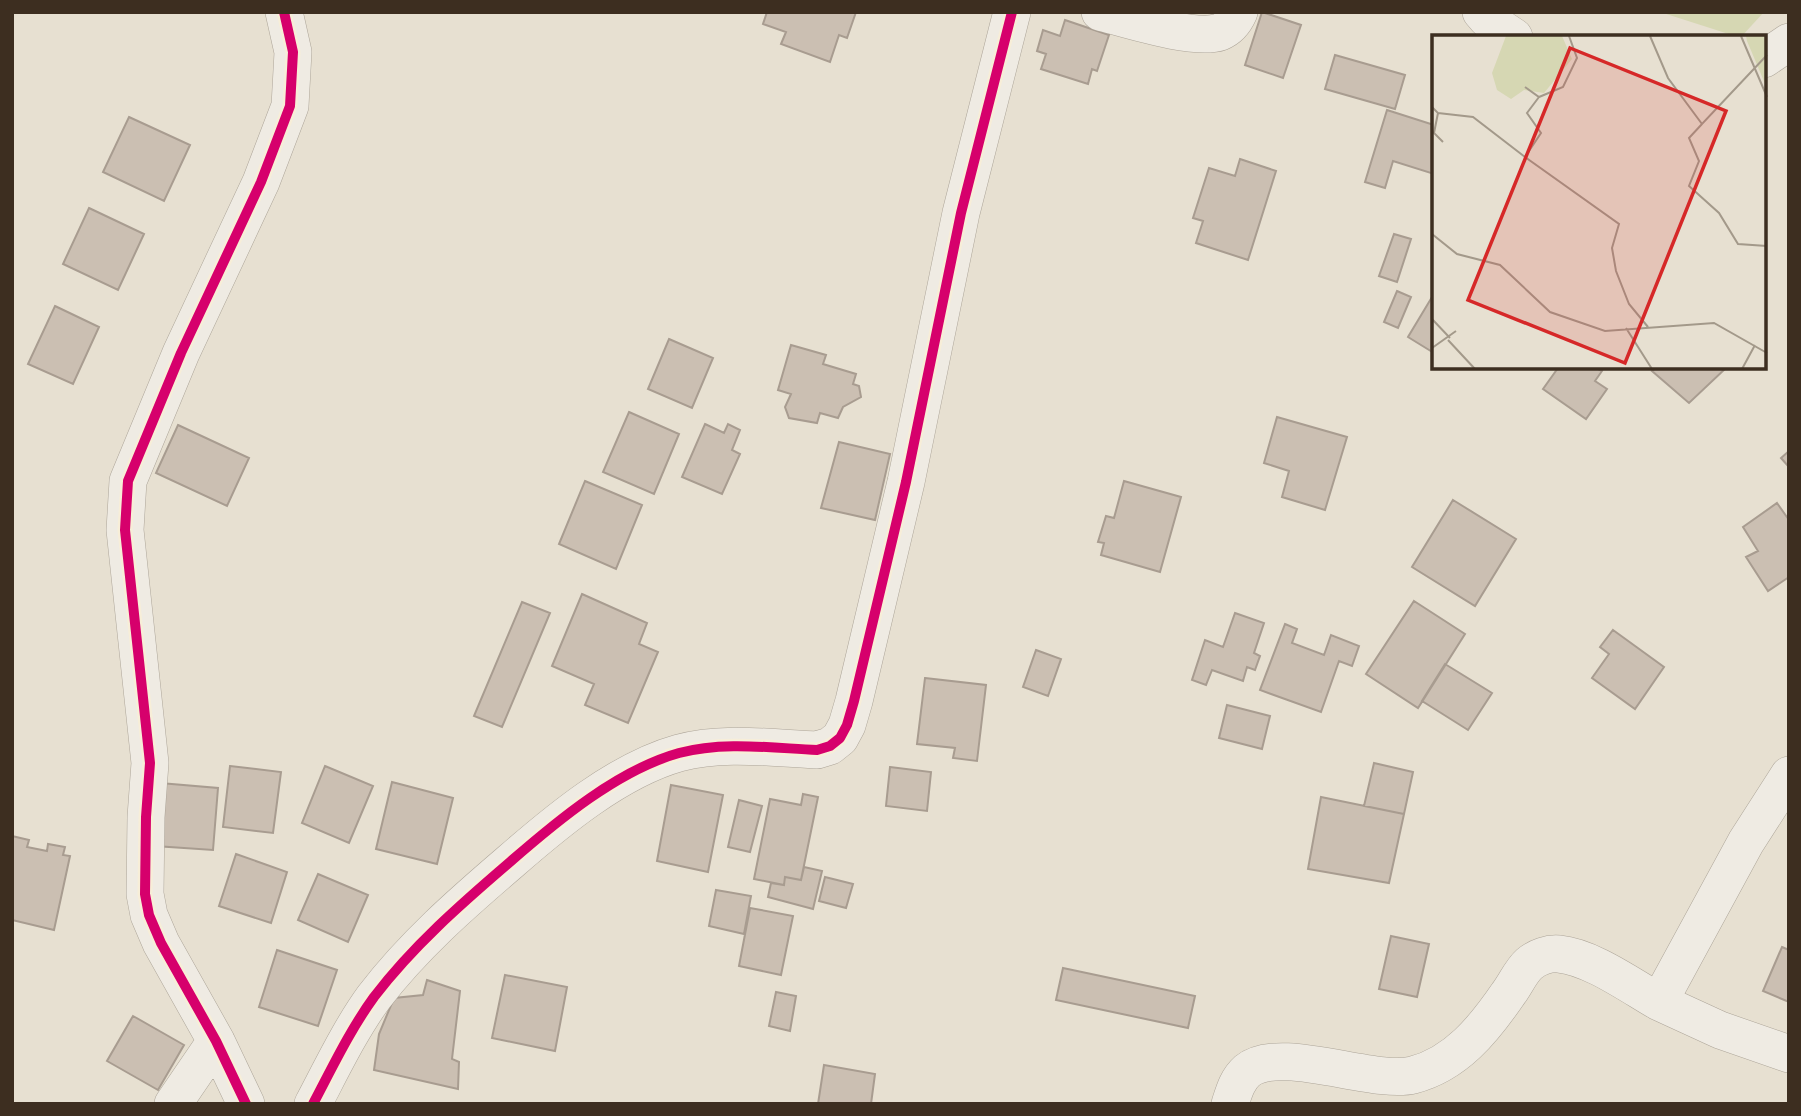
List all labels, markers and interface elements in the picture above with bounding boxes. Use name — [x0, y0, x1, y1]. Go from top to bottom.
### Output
inset map — [1432, 35, 1766, 369]

